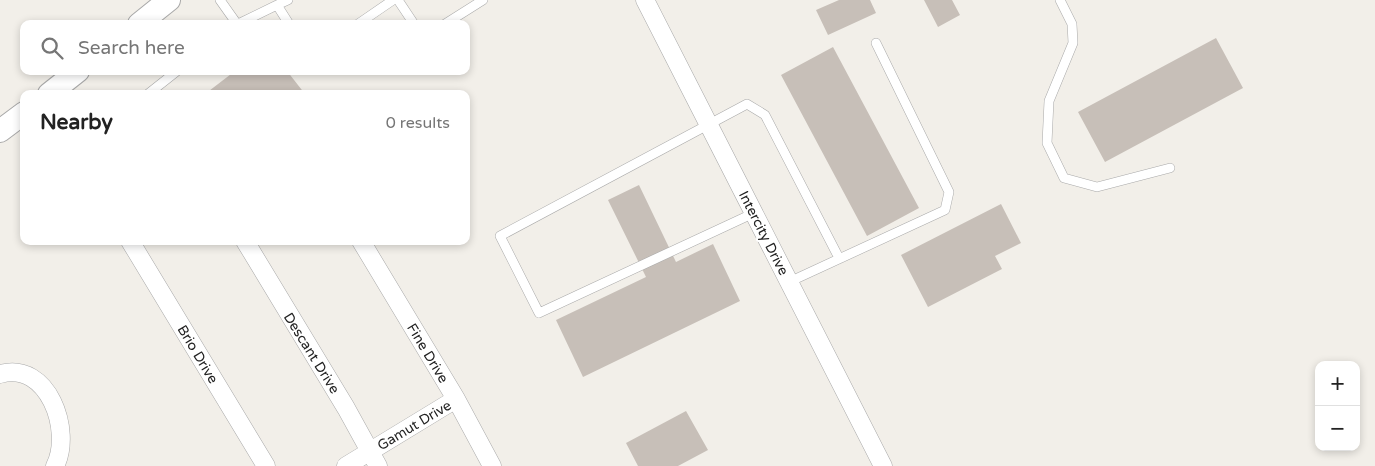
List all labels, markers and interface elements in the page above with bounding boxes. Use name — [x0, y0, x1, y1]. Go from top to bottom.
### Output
search box — [20, 20, 470, 75]
icon: search — [38, 34, 66, 62]
text: Search here — [78, 37, 185, 59]
text: Nearby — [40, 110, 113, 135]
text: 0 results — [386, 113, 450, 133]
street label: Intercity Drive — [735, 188, 792, 278]
street label: Descant Drive — [280, 310, 343, 397]
street label: Fine Drive — [403, 320, 452, 386]
street label: Brio Drive — [174, 322, 222, 387]
map controls — [1315, 361, 1360, 451]
button: + — [1315, 361, 1360, 406]
street label: Gamut Drive — [374, 397, 454, 454]
button: − — [1315, 406, 1360, 451]

